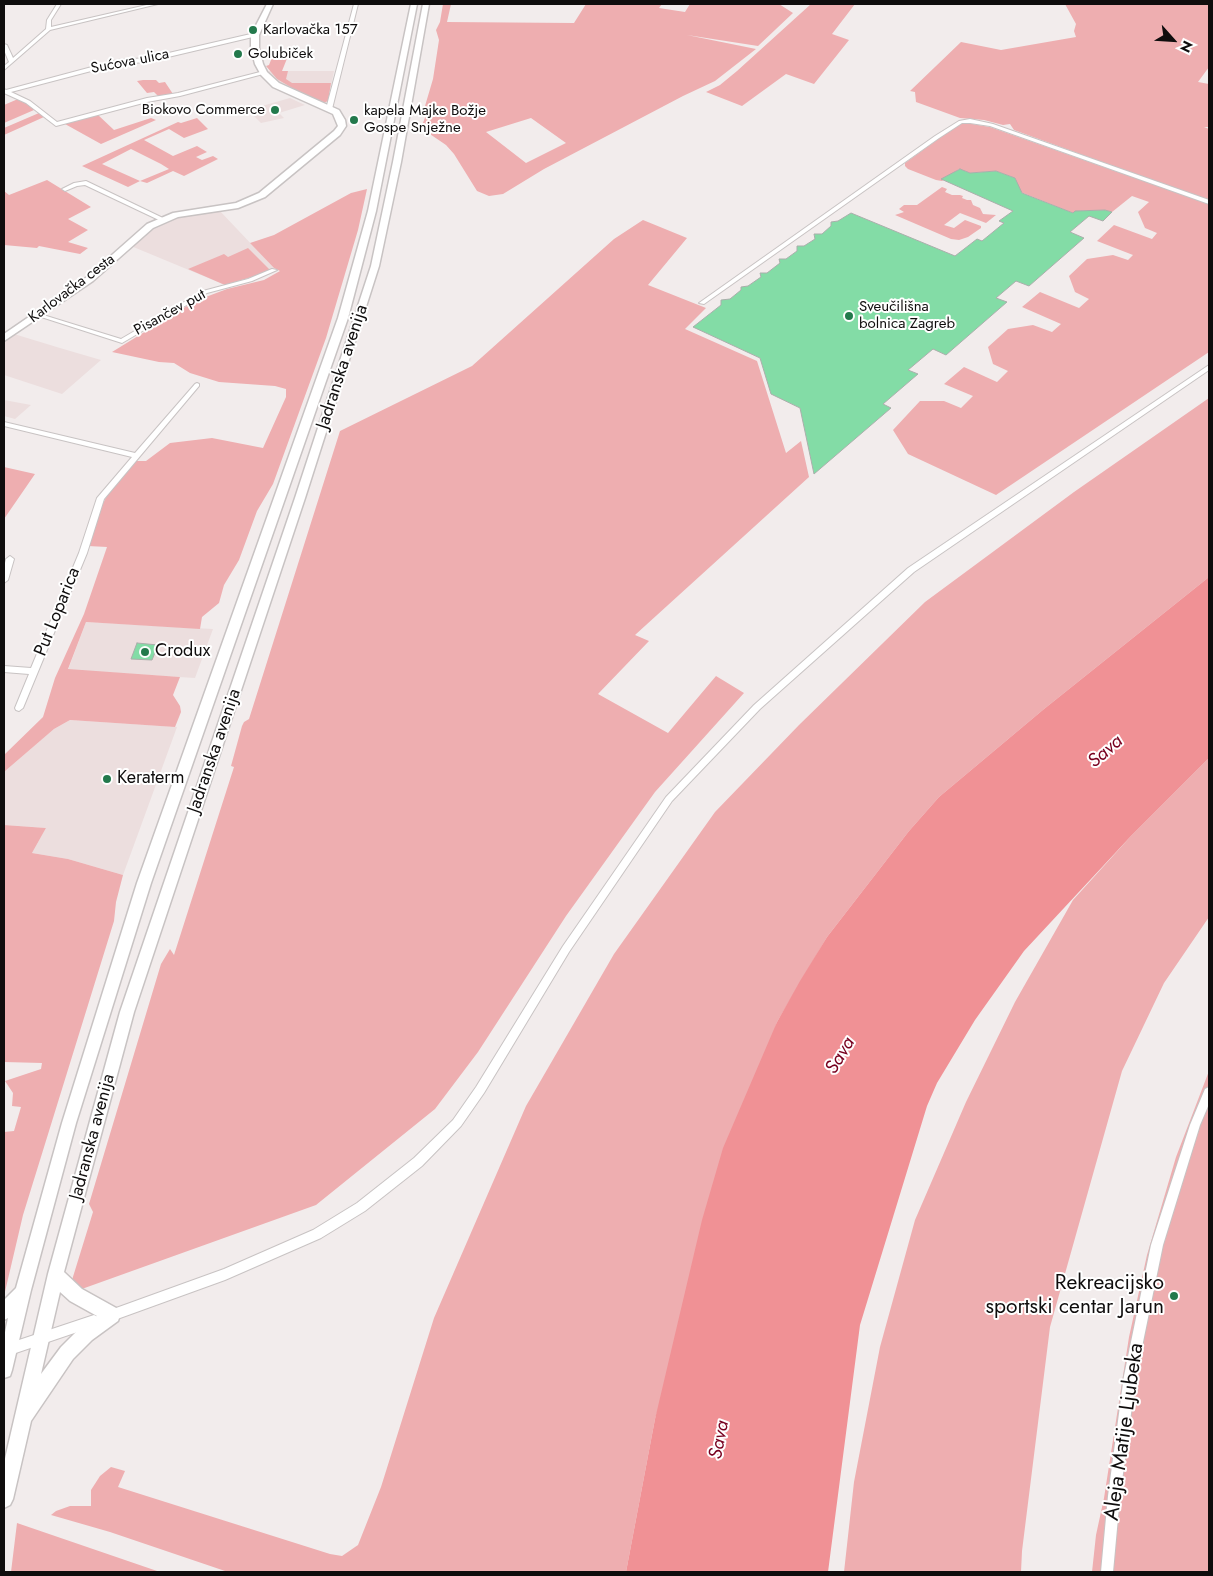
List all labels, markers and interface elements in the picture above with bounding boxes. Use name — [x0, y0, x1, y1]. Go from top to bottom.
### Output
north arrow — [1148, 15, 1198, 65]
place label: Karlovačka 157 — [263, 21, 358, 39]
marker: Karlovačka 157 — [247, 24, 259, 36]
text: N — [1175, 37, 1198, 56]
place label: Golubiček — [248, 45, 313, 63]
street label: Sućova ulica — [89, 46, 171, 78]
marker: Golubiček — [232, 48, 244, 60]
place label: Biokovo Commerce — [142, 101, 265, 119]
place label: kapela Majke Božje Gospe Snježne — [364, 102, 486, 137]
marker: Biokovo Commerce — [269, 104, 281, 116]
marker: kapela Majke Božje Gospe Snježne — [348, 114, 360, 126]
street label: Karlovačka cesta — [25, 251, 119, 327]
street label: Pisančev put — [131, 286, 209, 340]
place label: Sveučilišna bolnica Zagreb — [859, 298, 955, 333]
street label: Jadranska avenija — [313, 302, 373, 432]
marker: Sveučilišna bolnica Zagreb — [843, 310, 855, 322]
street label: Put Loparica — [30, 565, 86, 659]
place label: Crodux — [155, 641, 210, 663]
marker: Crodux — [139, 646, 151, 658]
street label: Jadranska avenija — [184, 686, 246, 816]
water label: Sava — [1084, 731, 1128, 773]
place label: Keraterm — [117, 768, 185, 790]
marker: Keraterm — [101, 773, 113, 785]
water label: Sava — [821, 1033, 861, 1079]
street label: Jadranska avenija — [66, 1072, 120, 1202]
place label: Rekreacijsko sportski centar Jarun — [985, 1271, 1164, 1321]
marker: Rekreacijsko sportski centar Jarun — [1168, 1290, 1180, 1302]
street label: Aleja Matije Ljubeka — [1100, 1342, 1150, 1522]
water label: Sava — [705, 1419, 735, 1461]

